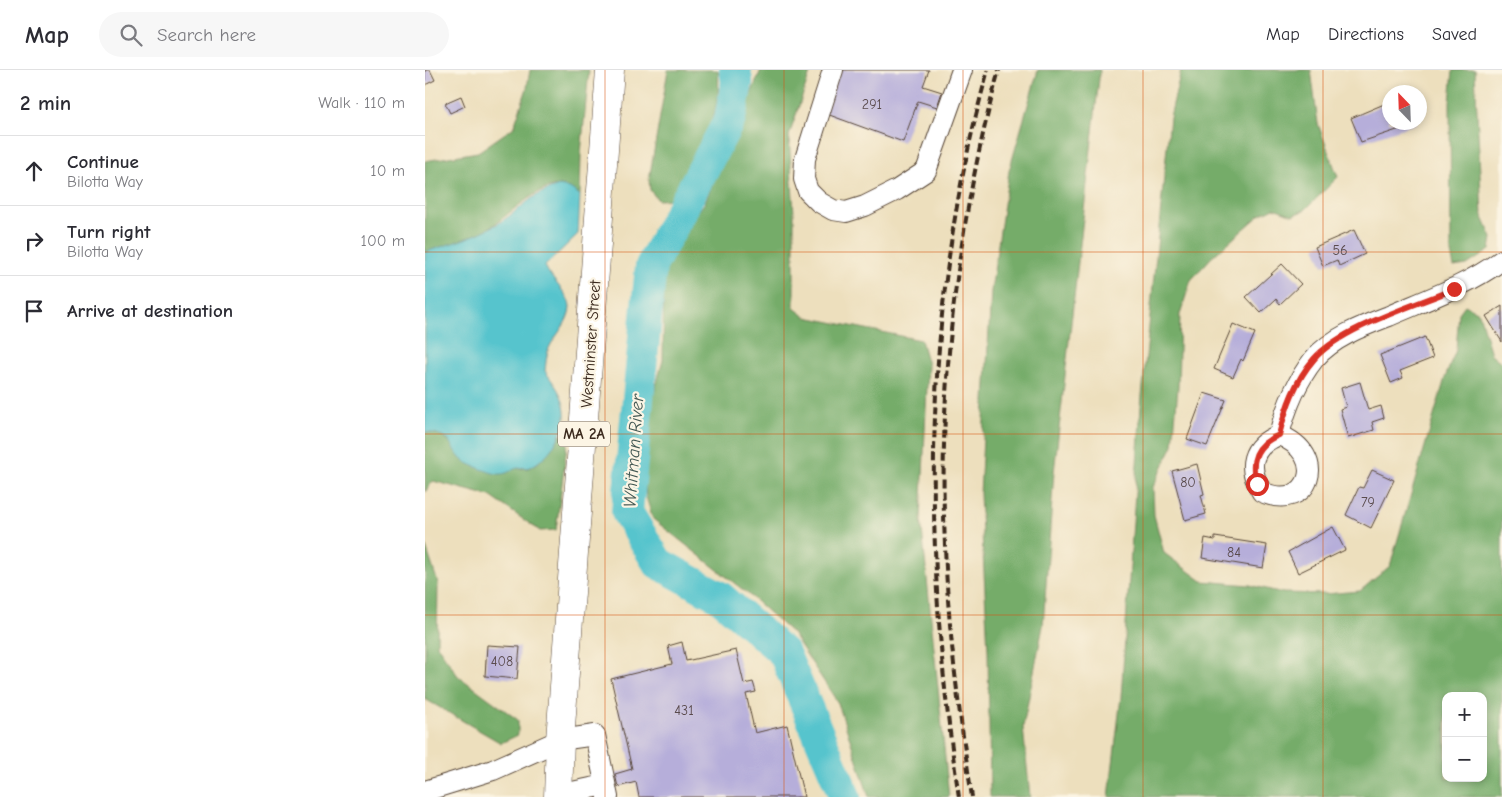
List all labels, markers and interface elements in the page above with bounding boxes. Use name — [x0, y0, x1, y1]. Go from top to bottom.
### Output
search box — [99, 12, 449, 57]
text: Map — [25, 21, 69, 49]
icon: search — [117, 21, 145, 49]
text: Search here — [157, 24, 256, 46]
text: Map — [1266, 24, 1300, 45]
text: Directions — [1328, 24, 1404, 45]
text: Saved — [1432, 24, 1477, 45]
north arrow — [1382, 85, 1427, 130]
text: 2 min — [20, 91, 71, 115]
text: Walk · 110 m — [318, 94, 405, 112]
house number: 291 — [862, 96, 882, 113]
text: Continue — [67, 151, 139, 173]
icon: ahead — [20, 157, 48, 185]
text: 10 m — [370, 162, 405, 180]
text: Bilotta Way — [67, 173, 143, 191]
text: Turn right — [67, 221, 151, 243]
icon: right — [20, 227, 48, 255]
text: 100 m — [361, 232, 405, 250]
house number: 56 — [1332, 242, 1348, 259]
text: Bilotta Way — [67, 243, 143, 261]
route end — [1443, 278, 1466, 301]
street label: Westminster Street — [578, 279, 604, 409]
icon: arrive — [20, 297, 48, 325]
text: Arrive at destination — [67, 300, 233, 322]
water label: Whitman River — [620, 393, 649, 508]
road number: MA 2A — [558, 422, 610, 446]
route start — [1246, 473, 1269, 496]
house number: 80 — [1180, 474, 1196, 491]
house number: 79 — [1361, 494, 1375, 511]
house number: 84 — [1227, 544, 1241, 561]
house number: 408 — [491, 653, 513, 670]
map controls — [1442, 692, 1487, 782]
button: + — [1442, 692, 1487, 737]
house number: 431 — [674, 702, 694, 719]
button: − — [1442, 737, 1487, 782]

